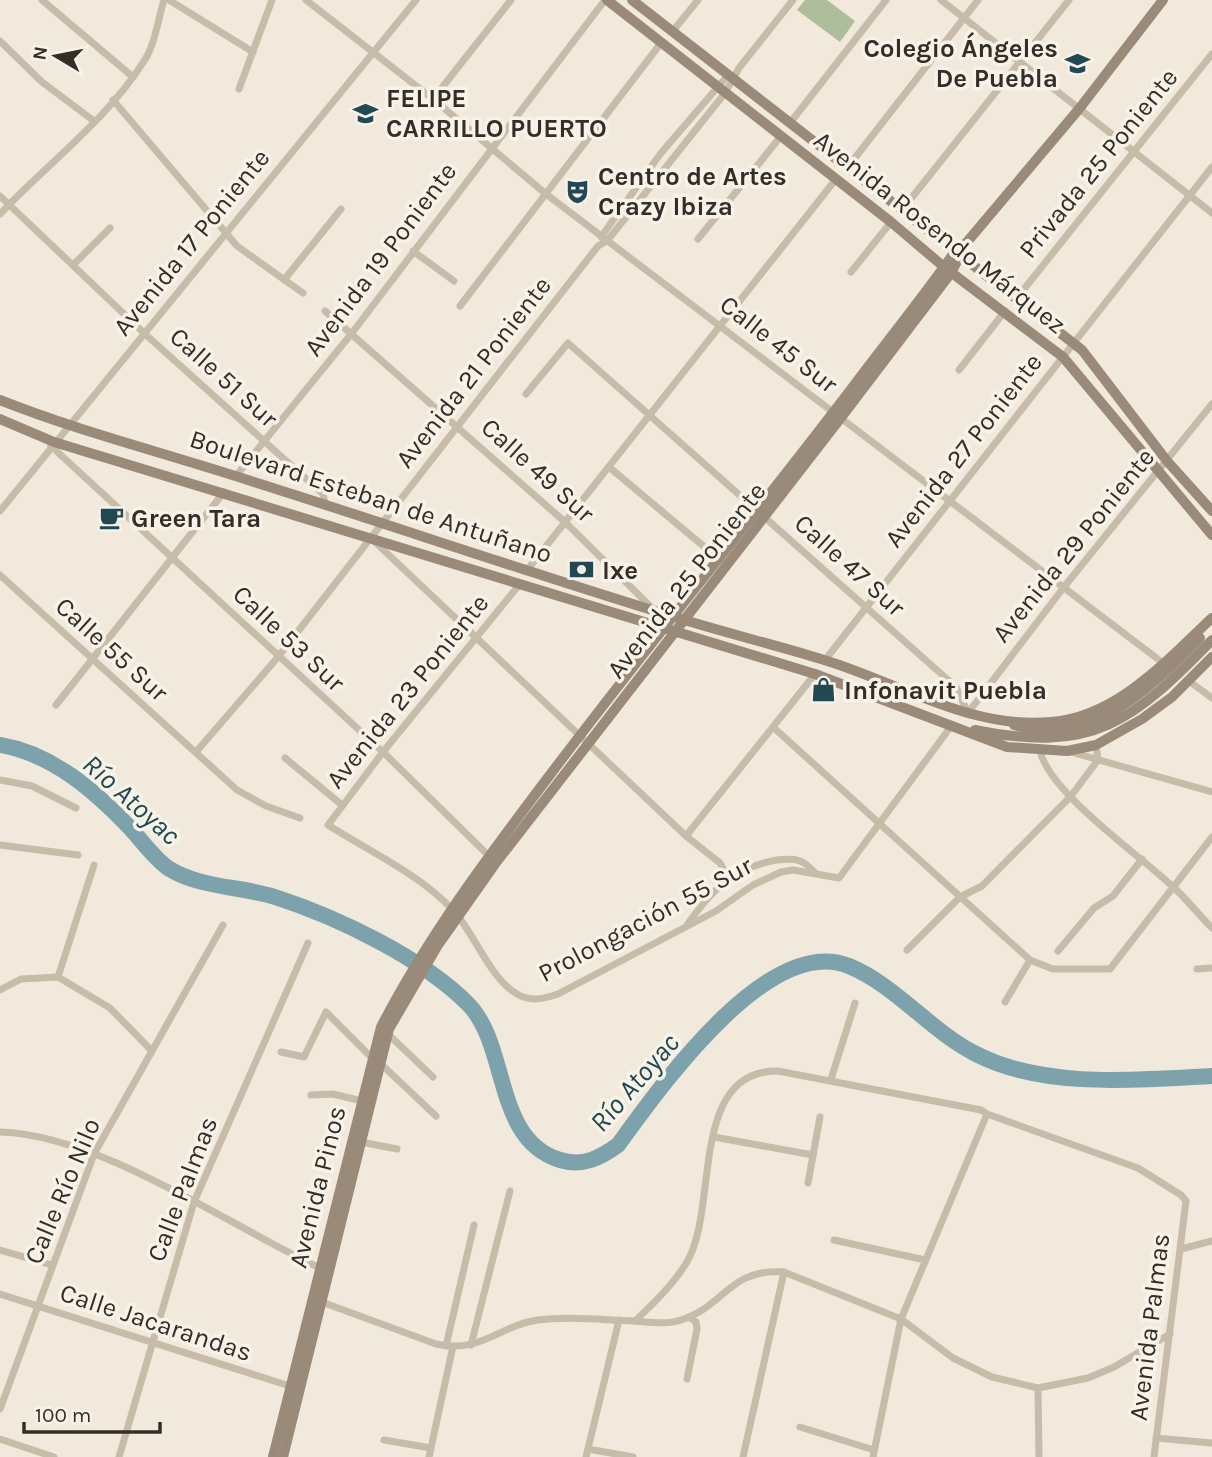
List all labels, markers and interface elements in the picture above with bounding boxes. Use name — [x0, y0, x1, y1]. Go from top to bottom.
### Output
north arrow — [21, 21, 91, 91]
place label: Colegio Ángeles De Puebla — [863, 32, 1058, 94]
text: N — [28, 45, 52, 62]
school or university icon: Colegio Ángeles De Puebla — [1064, 49, 1092, 77]
street label: Privada 25 Poniente — [1012, 62, 1184, 264]
place label: FELIPE CARRILLO PUERTO — [386, 83, 607, 144]
school or university icon: FELIPE CARRILLO PUERTO — [352, 99, 380, 127]
street label: Avenida Rosendo Márquez — [808, 124, 1072, 340]
street label: Avenida 17 Poniente — [107, 143, 276, 342]
street label: Avenida 19 Poniente — [298, 156, 463, 362]
place label: Centro de Artes Crazy Ibiza — [598, 161, 787, 222]
theatre icon: Centro de Artes Crazy Ibiza — [564, 177, 592, 205]
street label: Avenida 21 Poniente — [389, 271, 558, 474]
street label: Calle 45 Sur — [714, 289, 844, 400]
street label: Calle 51 Sur — [163, 321, 285, 434]
street label: Avenida 27 Poniente — [878, 347, 1049, 554]
street label: Calle 49 Sur — [475, 412, 601, 529]
street label: Boulevard Esteban de Antuñano — [186, 423, 556, 570]
street label: Avenida 29 Poniente — [986, 442, 1161, 649]
street label: Avenida 25 Poniente — [600, 476, 773, 685]
place label: Green Tara — [131, 503, 261, 534]
cafe icon: Green Tara — [97, 504, 125, 532]
street label: Calle 47 Sur — [788, 508, 912, 623]
place label: Ixe — [602, 555, 638, 586]
bank icon: Ixe — [568, 556, 596, 584]
street label: Calle 53 Sur — [226, 579, 351, 698]
street label: Avenida 23 Poniente — [320, 588, 495, 795]
street label: Calle 55 Sur — [49, 591, 175, 708]
place label: Infonavit Puebla — [844, 675, 1047, 706]
shop icon: Infonavit Puebla — [810, 676, 838, 704]
water label: Río Atoyac — [76, 747, 187, 852]
street label: Prolongación 55 Sur — [533, 850, 758, 989]
water label: Río Atoyac — [583, 1026, 686, 1138]
street label: Avenida Pinos — [282, 1103, 353, 1271]
street label: Calle Palmas — [141, 1112, 224, 1266]
street label: Calle Río Nilo — [18, 1114, 107, 1269]
street label: Avenida Palmas — [1123, 1232, 1176, 1422]
street label: Calle Jacarandas — [56, 1277, 256, 1368]
scale bar — [24, 1390, 161, 1434]
text: 100 m — [35, 1403, 92, 1427]

